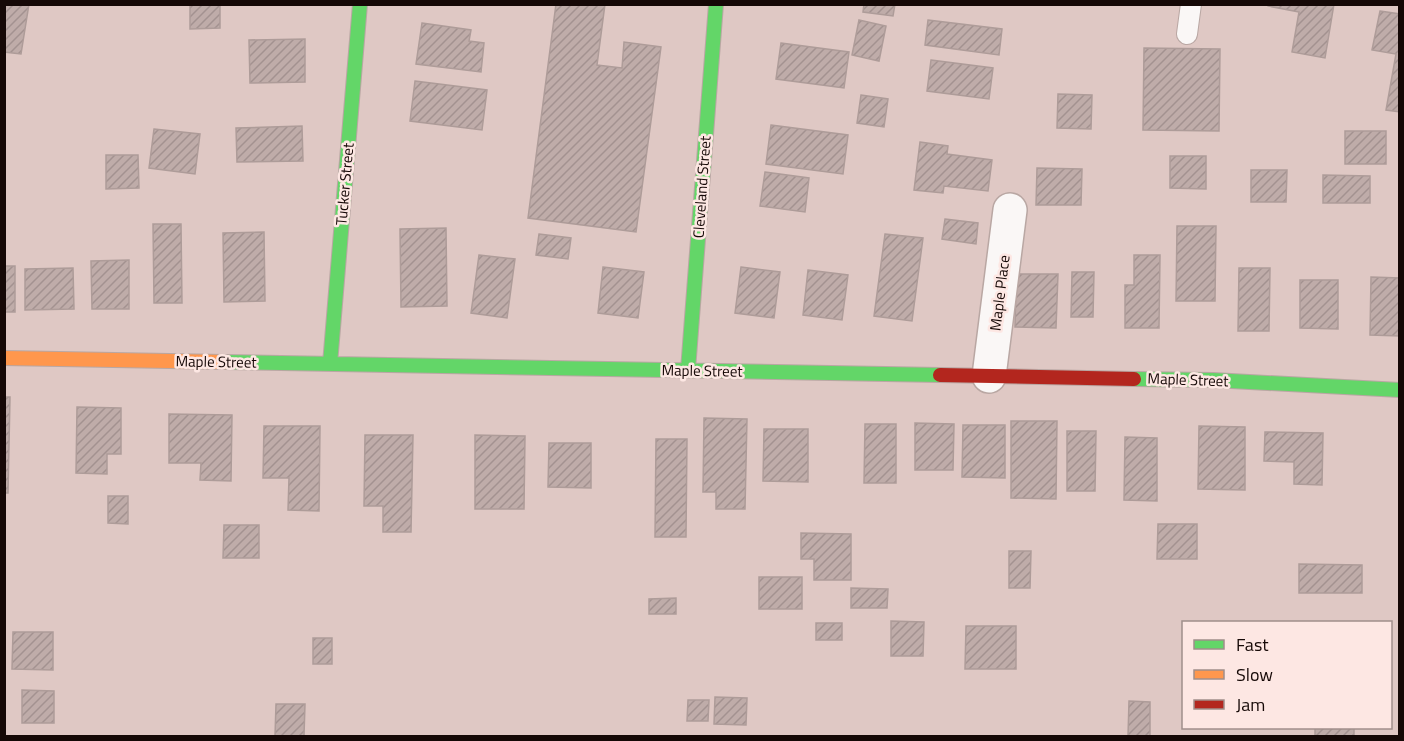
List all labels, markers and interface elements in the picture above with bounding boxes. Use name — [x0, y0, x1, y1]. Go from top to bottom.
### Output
street label: Cleveland Street — [686, 134, 717, 239]
street label: Tucker Street — [329, 141, 360, 226]
street label: Maple Place — [983, 254, 1016, 332]
street label: Maple Street — [175, 349, 257, 374]
street label: Maple Street — [661, 358, 743, 383]
street label: Maple Street — [1147, 367, 1230, 392]
legend — [1182, 621, 1392, 729]
text: Fast — [1236, 631, 1269, 658]
text: Slow — [1236, 661, 1273, 688]
text: Jam — [1236, 691, 1265, 718]

